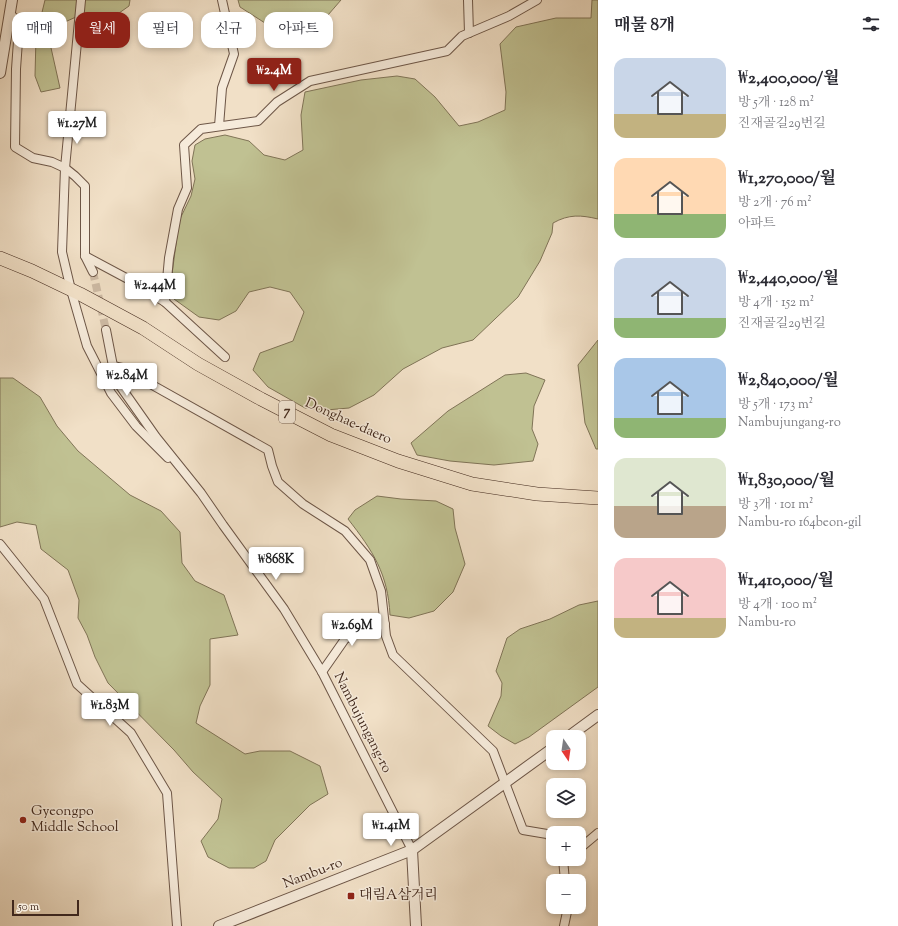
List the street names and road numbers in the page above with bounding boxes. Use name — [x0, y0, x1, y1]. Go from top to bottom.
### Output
street label: Donghae-daero — [301, 394, 395, 450]
road number: 7 — [279, 401, 295, 423]
street label: Nambujungang-ro — [328, 669, 396, 777]
street label: Nambu-ro — [280, 853, 346, 895]

